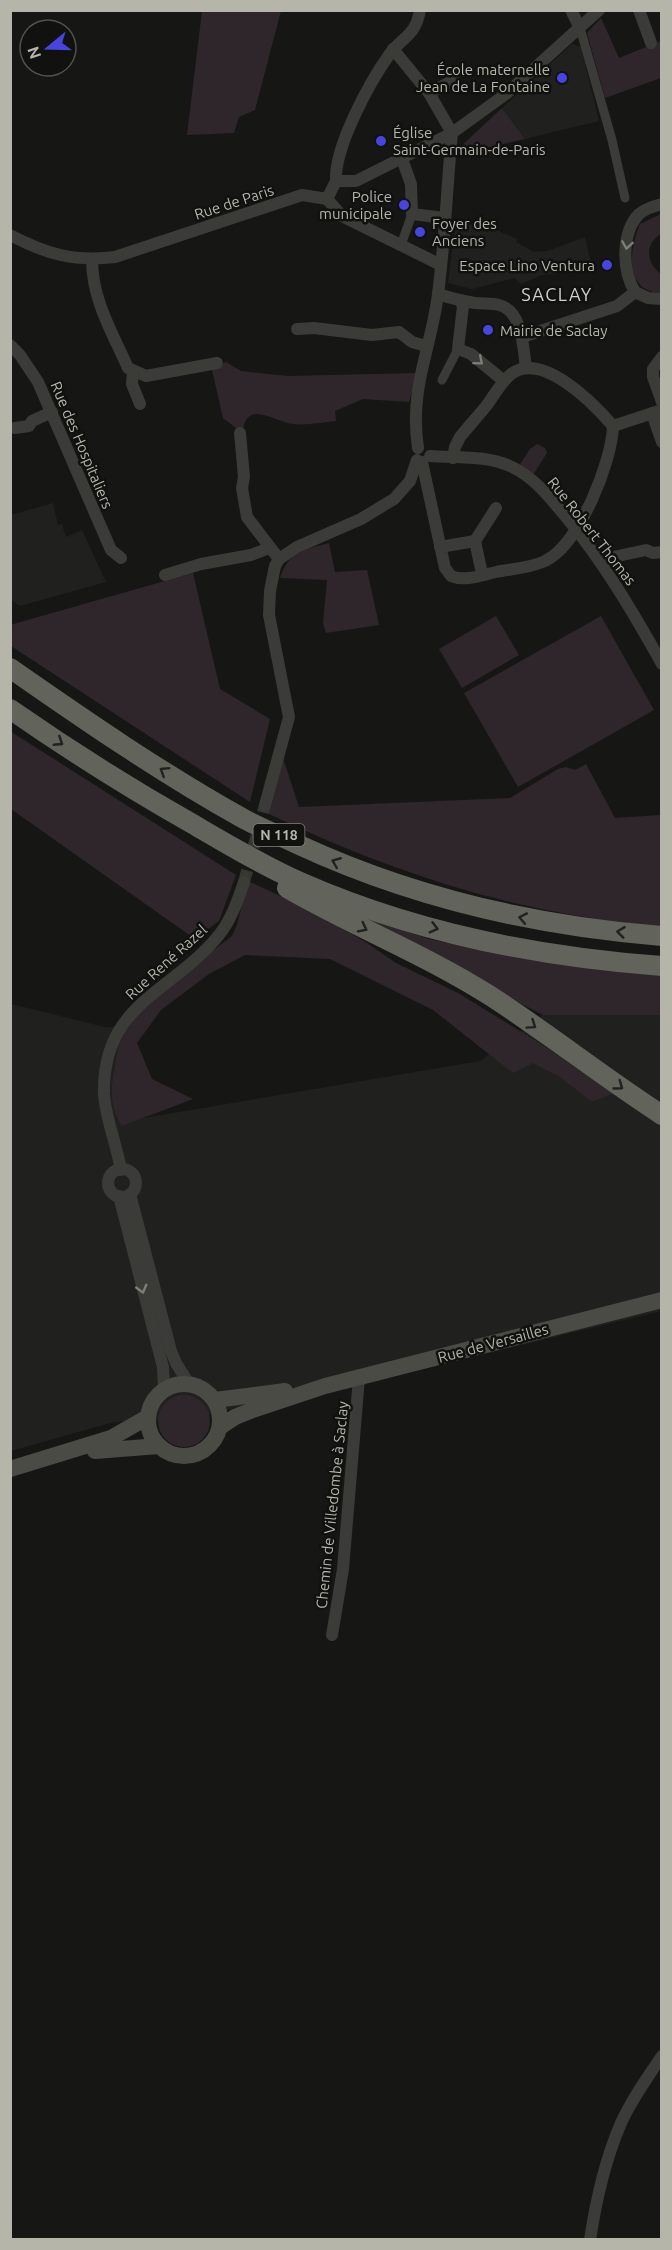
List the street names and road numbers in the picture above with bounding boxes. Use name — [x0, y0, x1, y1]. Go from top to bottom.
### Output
street label: Rue de Paris — [192, 181, 276, 223]
street label: Rue des Hospitaliers — [48, 379, 116, 511]
street label: Rue Robert Thomas — [544, 474, 640, 588]
road number: N 118 — [254, 824, 304, 846]
street label: Rue René Razel — [122, 921, 210, 1003]
street label: Rue de Versailles — [436, 1320, 550, 1366]
street label: Chemin de Villedombe à Saclay — [313, 1400, 351, 1610]

